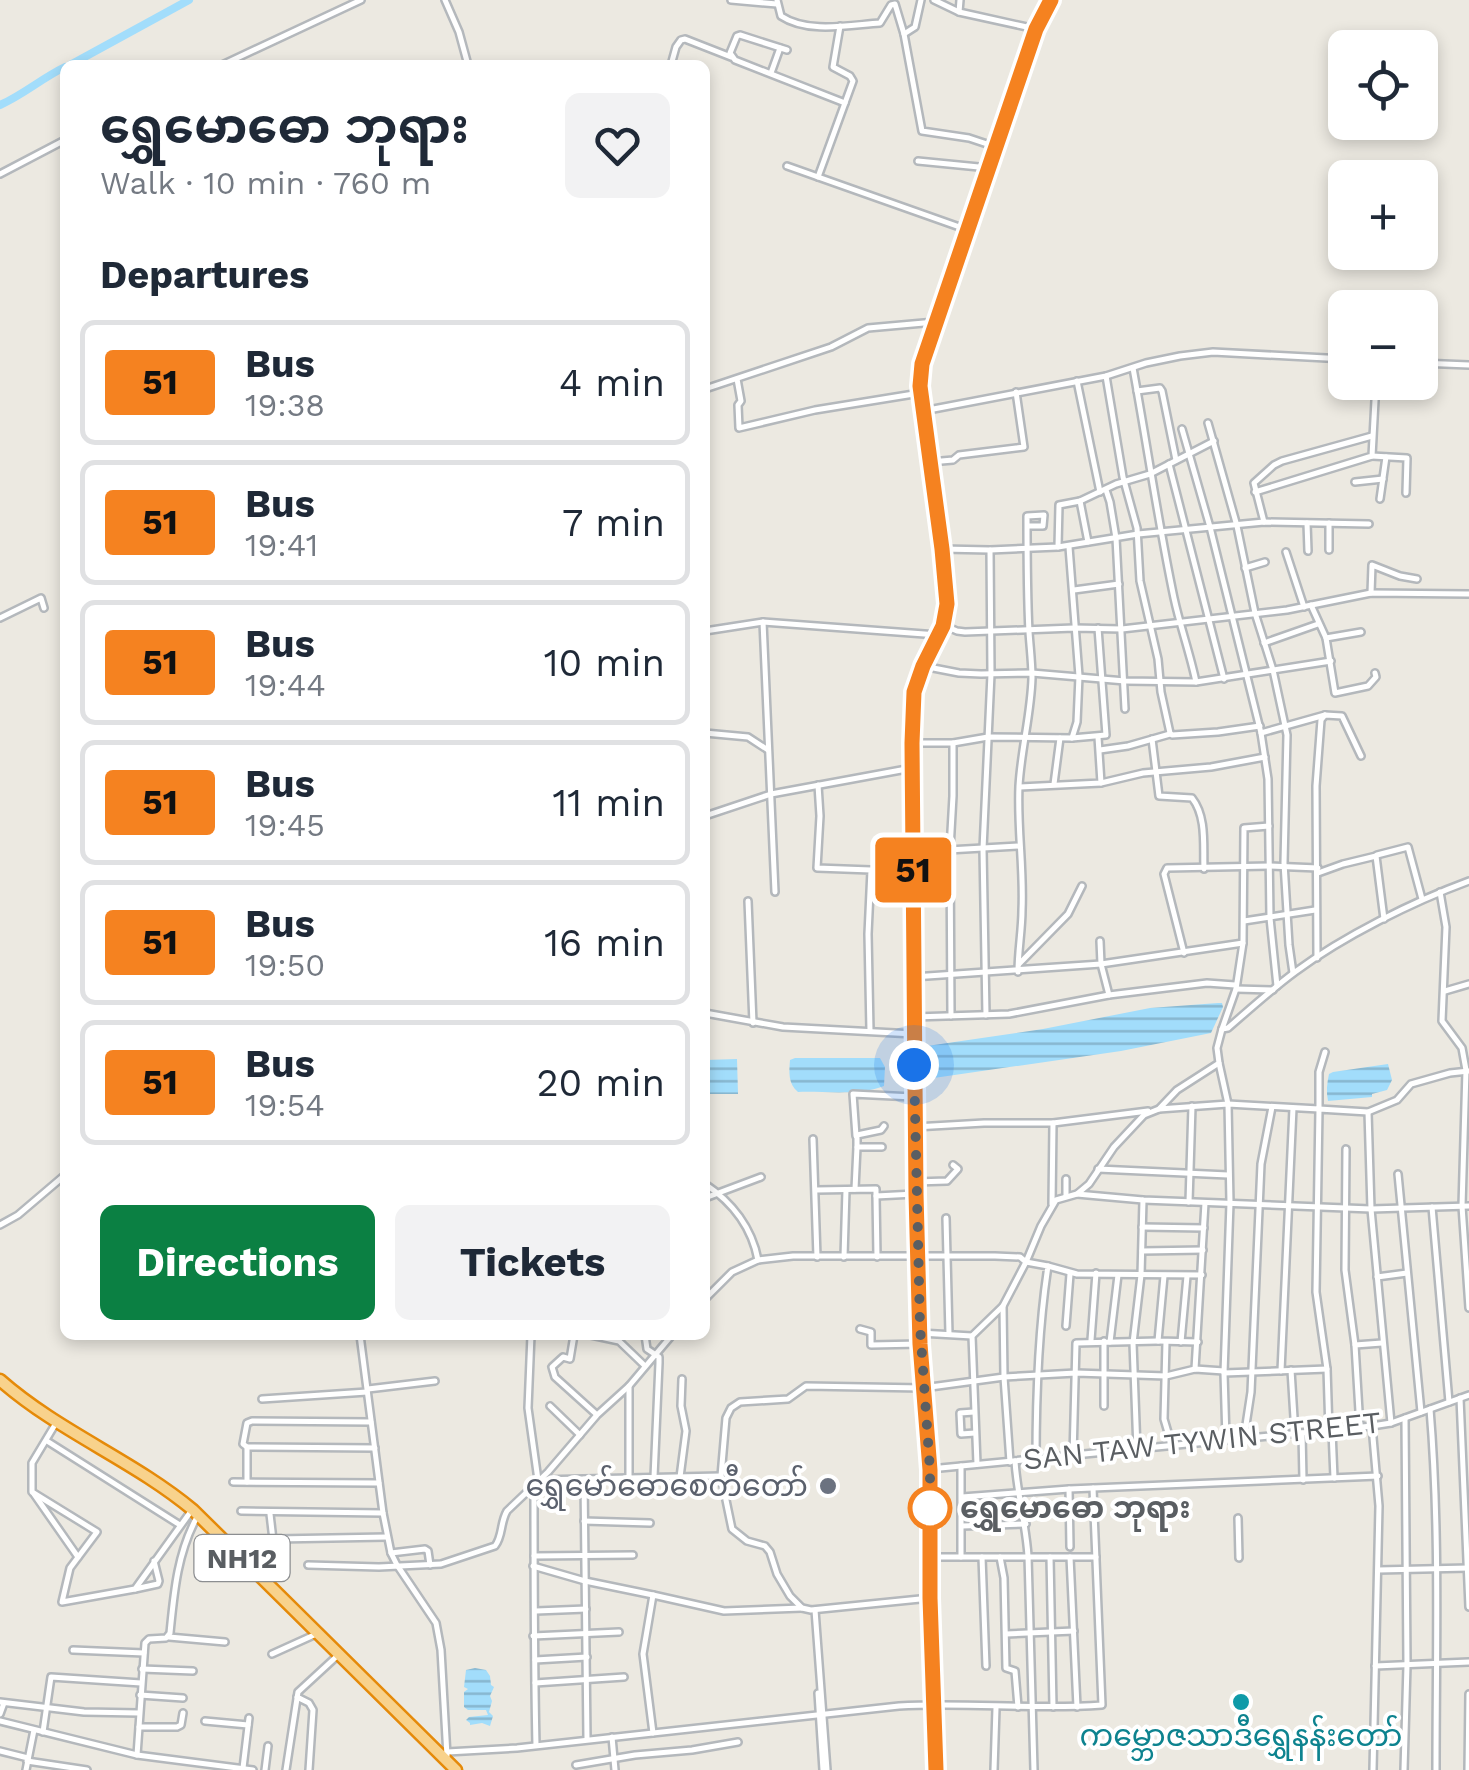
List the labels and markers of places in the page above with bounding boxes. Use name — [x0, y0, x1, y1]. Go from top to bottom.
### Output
place label: ရွှေမော်ဓောစေတီတော် — [526, 1464, 808, 1511]
marker: ရွှေမော်ဓောစေတီတော် — [817, 1475, 839, 1497]
marker: ရွှေမောဓော ဘုရား — [909, 1487, 951, 1529]
place label: ရွှေမောဓော ဘုရား — [960, 1490, 1191, 1532]
marker: ကမ္ဘောဇသာဒီရွှေနန်းတော် — [1230, 1691, 1252, 1713]
place label: ကမ္ဘောဇသာဒီရွှေနန်းတော် — [1079, 1714, 1403, 1761]

